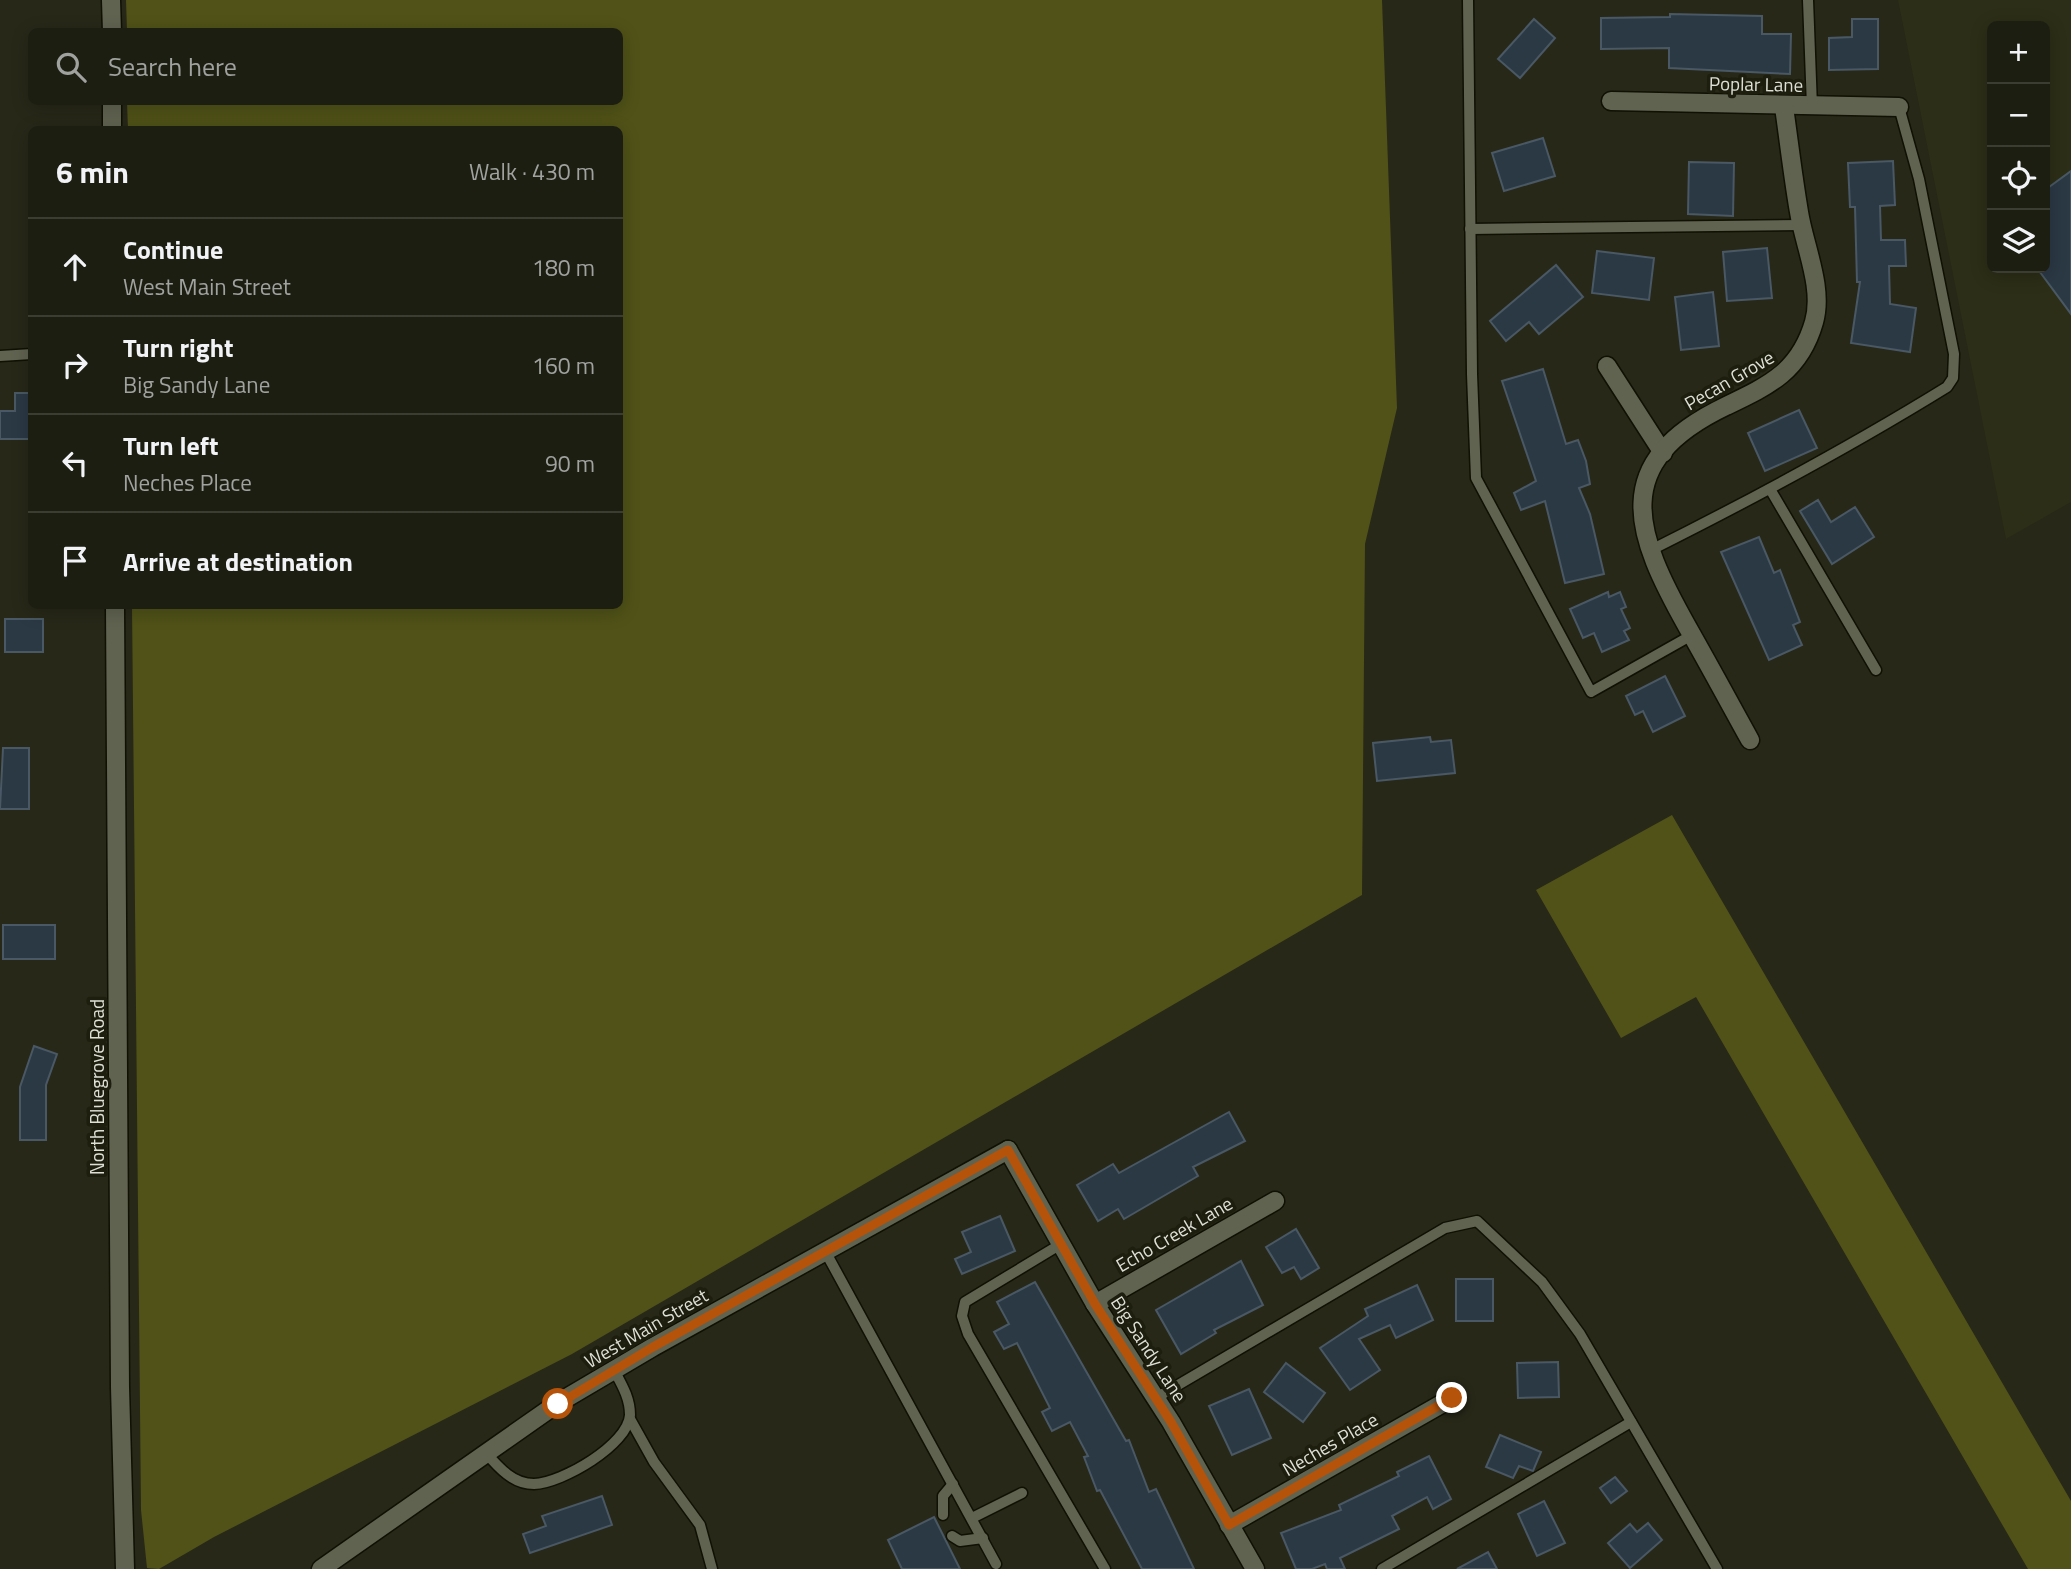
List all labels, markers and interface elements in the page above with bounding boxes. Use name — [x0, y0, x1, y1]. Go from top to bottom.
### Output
map controls — [1987, 21, 2050, 273]
button: + — [1987, 21, 2050, 84]
search box — [28, 28, 623, 105]
text: Search here — [108, 47, 237, 86]
icon: search — [52, 48, 90, 86]
street label: Poplar Lane — [1709, 68, 1803, 99]
button: − — [1987, 84, 2050, 147]
button: locate — [1987, 147, 2050, 210]
text: 6 min — [56, 149, 129, 195]
text: Walk · 430 m — [469, 154, 595, 189]
button: layers — [1987, 210, 2050, 273]
text: Continue — [123, 230, 223, 269]
icon: ahead — [56, 248, 94, 286]
text: 180 m — [532, 250, 595, 285]
text: West Main Street — [123, 269, 291, 304]
text: Turn right — [123, 328, 234, 367]
street label: Pecan Grove — [1678, 342, 1779, 417]
icon: right — [56, 346, 94, 384]
text: 160 m — [532, 348, 595, 383]
text: Big Sandy Lane — [123, 367, 270, 402]
text: Turn left — [123, 426, 218, 465]
icon: left — [56, 444, 94, 482]
text: 90 m — [545, 446, 595, 481]
text: Neches Place — [123, 465, 252, 500]
icon: arrive — [56, 542, 94, 580]
text: Arrive at destination — [123, 542, 353, 581]
street label: North Bluegrove Road — [82, 999, 111, 1175]
street label: Echo Creek Lane — [1110, 1188, 1238, 1279]
street label: West Main Street — [578, 1280, 713, 1375]
street label: Big Sandy Lane — [1104, 1290, 1195, 1408]
route end — [1436, 1382, 1467, 1413]
route start — [542, 1388, 573, 1419]
street label: Neches Place — [1276, 1404, 1383, 1483]

